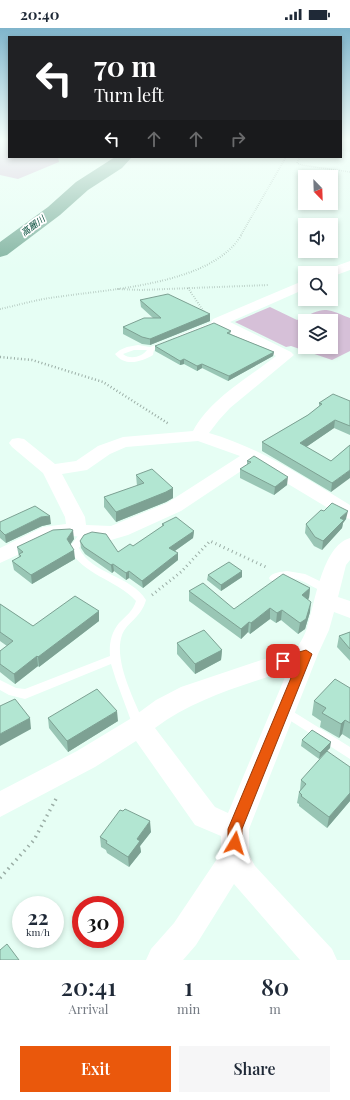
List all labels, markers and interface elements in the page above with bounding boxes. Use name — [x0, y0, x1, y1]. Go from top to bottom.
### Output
text: 20:40 — [20, 4, 59, 24]
text: 70 m — [94, 47, 157, 84]
icon: left — [28, 52, 80, 104]
text: Turn left — [94, 83, 164, 107]
icon: left — [101, 128, 123, 150]
icon: ahead — [143, 128, 165, 150]
icon: ahead — [185, 128, 207, 150]
icon: right — [227, 128, 249, 150]
north arrow — [298, 170, 338, 210]
map controls — [298, 170, 338, 354]
water label: 高麗川 — [18, 212, 48, 238]
button: sound — [298, 218, 338, 258]
button: search — [298, 266, 338, 306]
button: layers — [298, 314, 338, 354]
pin — [266, 644, 300, 678]
icon: arrive — [272, 650, 294, 672]
position arrow — [214, 822, 256, 864]
speed limit sign: 30 — [72, 896, 124, 948]
text: 22 — [28, 903, 48, 930]
text: km/h — [26, 925, 50, 939]
text: 20:41 — [61, 970, 116, 1002]
text: 1 — [184, 970, 193, 1002]
text: 80 — [261, 970, 289, 1002]
text: Arrival — [69, 1000, 109, 1017]
text: min — [177, 1000, 200, 1017]
text: m — [269, 1000, 281, 1017]
button: Exit — [20, 1046, 171, 1092]
button: Share — [179, 1046, 330, 1092]

